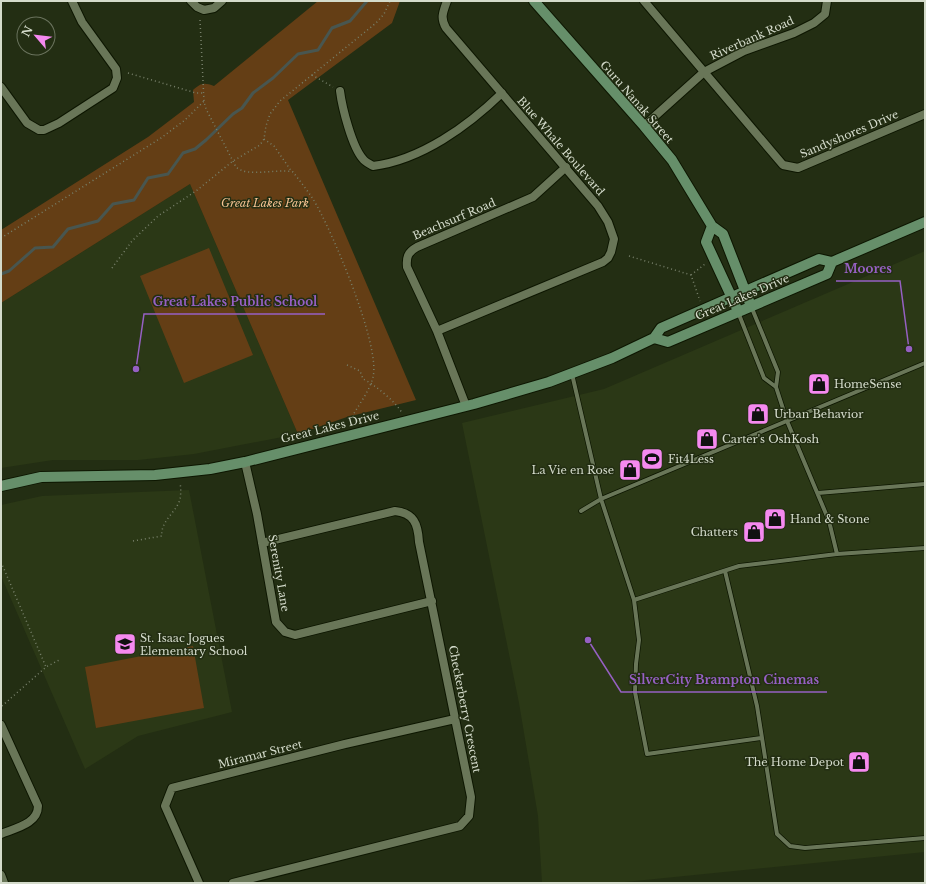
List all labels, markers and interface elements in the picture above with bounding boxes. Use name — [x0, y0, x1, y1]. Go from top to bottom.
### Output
street label: Riverbank Road — [708, 13, 797, 63]
north arrow — [16, 16, 56, 56]
text: N — [19, 23, 36, 39]
street label: Guru Nanak Street — [597, 58, 677, 147]
street label: Blue Whale Boulevard — [514, 94, 608, 199]
street label: Sandyshores Drive — [798, 107, 900, 161]
street label: Beachsurf Road — [410, 195, 498, 243]
park label: Great Lakes Park — [221, 196, 309, 210]
callout: Moores — [836, 257, 900, 281]
text: Moores — [844, 261, 892, 276]
street label: Great Lakes Drive — [693, 271, 791, 323]
callout: Great Lakes Public School — [144, 290, 325, 314]
text: Great Lakes Public School — [153, 294, 318, 309]
shop icon: HomeSense — [806, 371, 832, 397]
place label: HomeSense — [834, 377, 901, 391]
shop icon: Urban Behavior — [745, 401, 771, 427]
place label: Urban Behavior — [774, 407, 864, 421]
street label: Great Lakes Drive — [279, 408, 381, 446]
shop icon: Carter's OshKosh — [694, 426, 720, 452]
place label: Carter's OshKosh — [722, 432, 820, 446]
sports icon: Fit4Less — [639, 446, 665, 472]
place label: Fit4Less — [668, 452, 714, 466]
shop icon: La Vie en Rose — [617, 457, 643, 483]
place label: La Vie en Rose — [532, 463, 614, 477]
shop icon: Hand & Stone — [762, 506, 788, 532]
place label: Hand & Stone — [790, 512, 870, 526]
shop icon: Chatters — [741, 519, 767, 545]
place label: Chatters — [691, 525, 738, 539]
street label: Serenity Lane — [265, 533, 293, 613]
school or university icon: St. Isaac Jogues Elementary School — [112, 631, 138, 657]
place label: St. Isaac Jogues Elementary School — [140, 631, 248, 658]
street label: Checkerberry Crescent — [446, 644, 484, 775]
callout: SilverCity Brampton Cinemas — [621, 668, 827, 692]
text: SilverCity Brampton Cinemas — [629, 672, 819, 687]
street label: Miramar Street — [216, 737, 304, 771]
shop icon: The Home Depot — [846, 749, 872, 775]
place label: The Home Depot — [745, 755, 845, 769]

